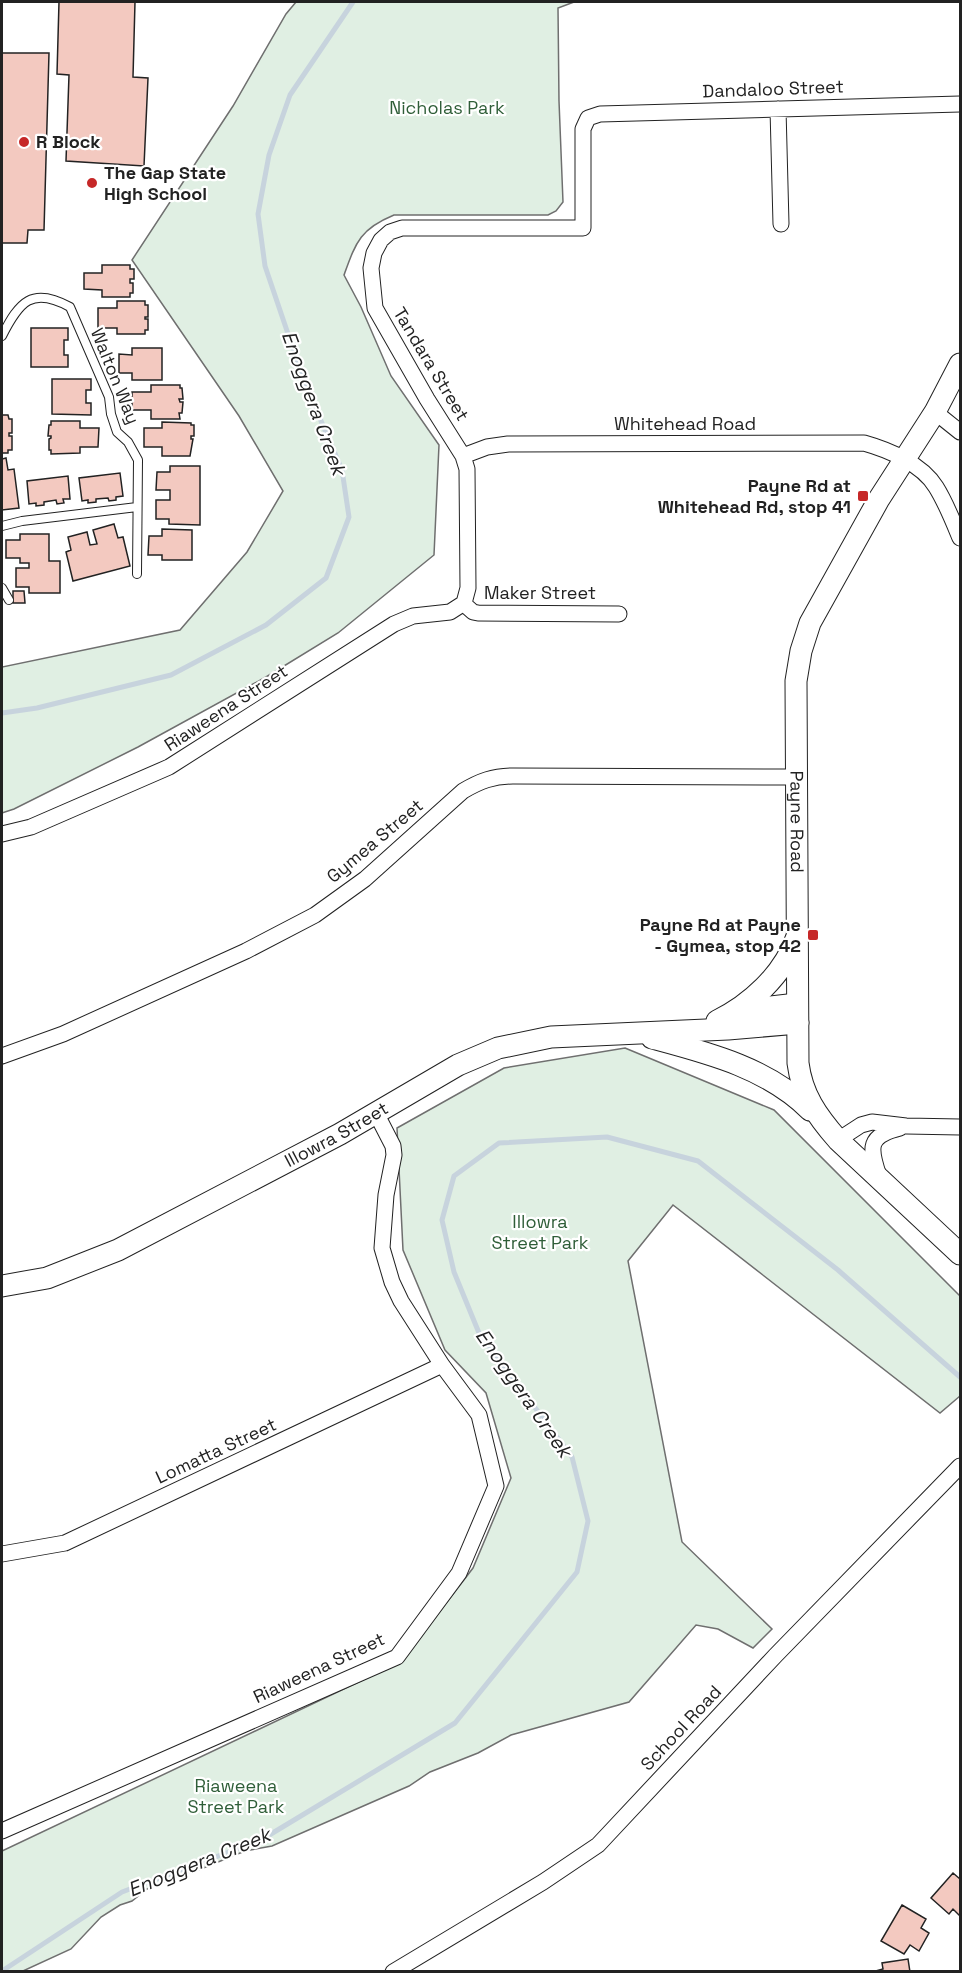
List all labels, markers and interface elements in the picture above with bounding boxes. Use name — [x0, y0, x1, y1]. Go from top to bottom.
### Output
street label: Dandaloo Street — [702, 75, 844, 102]
park label: Nicholas Park — [389, 96, 505, 119]
place label: R Block — [36, 130, 100, 153]
marker: R Block — [17, 135, 31, 149]
place label: The Gap State High School — [104, 161, 226, 205]
marker: The Gap State High School — [85, 176, 99, 190]
street label: Tandara Street — [388, 303, 474, 425]
street label: Walton Way — [86, 324, 145, 427]
water label: Enoggera Creek — [276, 327, 353, 481]
street label: Whitehead Road — [614, 412, 756, 435]
place label: Payne Rd at Whitehead Rd, stop 41 — [658, 474, 851, 518]
marker: Payne Rd at Whitehead Rd, stop 41 — [856, 489, 870, 503]
street label: Maker Street — [484, 581, 596, 604]
street label: Riaweena Street — [160, 659, 292, 756]
street label: Payne Road — [785, 770, 809, 873]
street label: Gymea Street — [322, 794, 428, 888]
place label: Payne Rd at Payne - Gymea, stop 42 — [640, 913, 801, 957]
marker: Payne Rd at Payne - Gymea, stop 42 — [806, 928, 820, 942]
street label: Illowra Street — [280, 1096, 392, 1172]
park label: Illowra Street Park — [491, 1210, 589, 1254]
water label: Enoggera Creek — [470, 1323, 579, 1464]
street label: Lomatta Street — [152, 1412, 280, 1489]
street label: Riaweena Street — [249, 1627, 388, 1708]
street label: School Road — [635, 1680, 726, 1775]
park label: Riaweena Street Park — [187, 1774, 285, 1818]
water label: Enoggera Creek — [124, 1821, 276, 1902]

